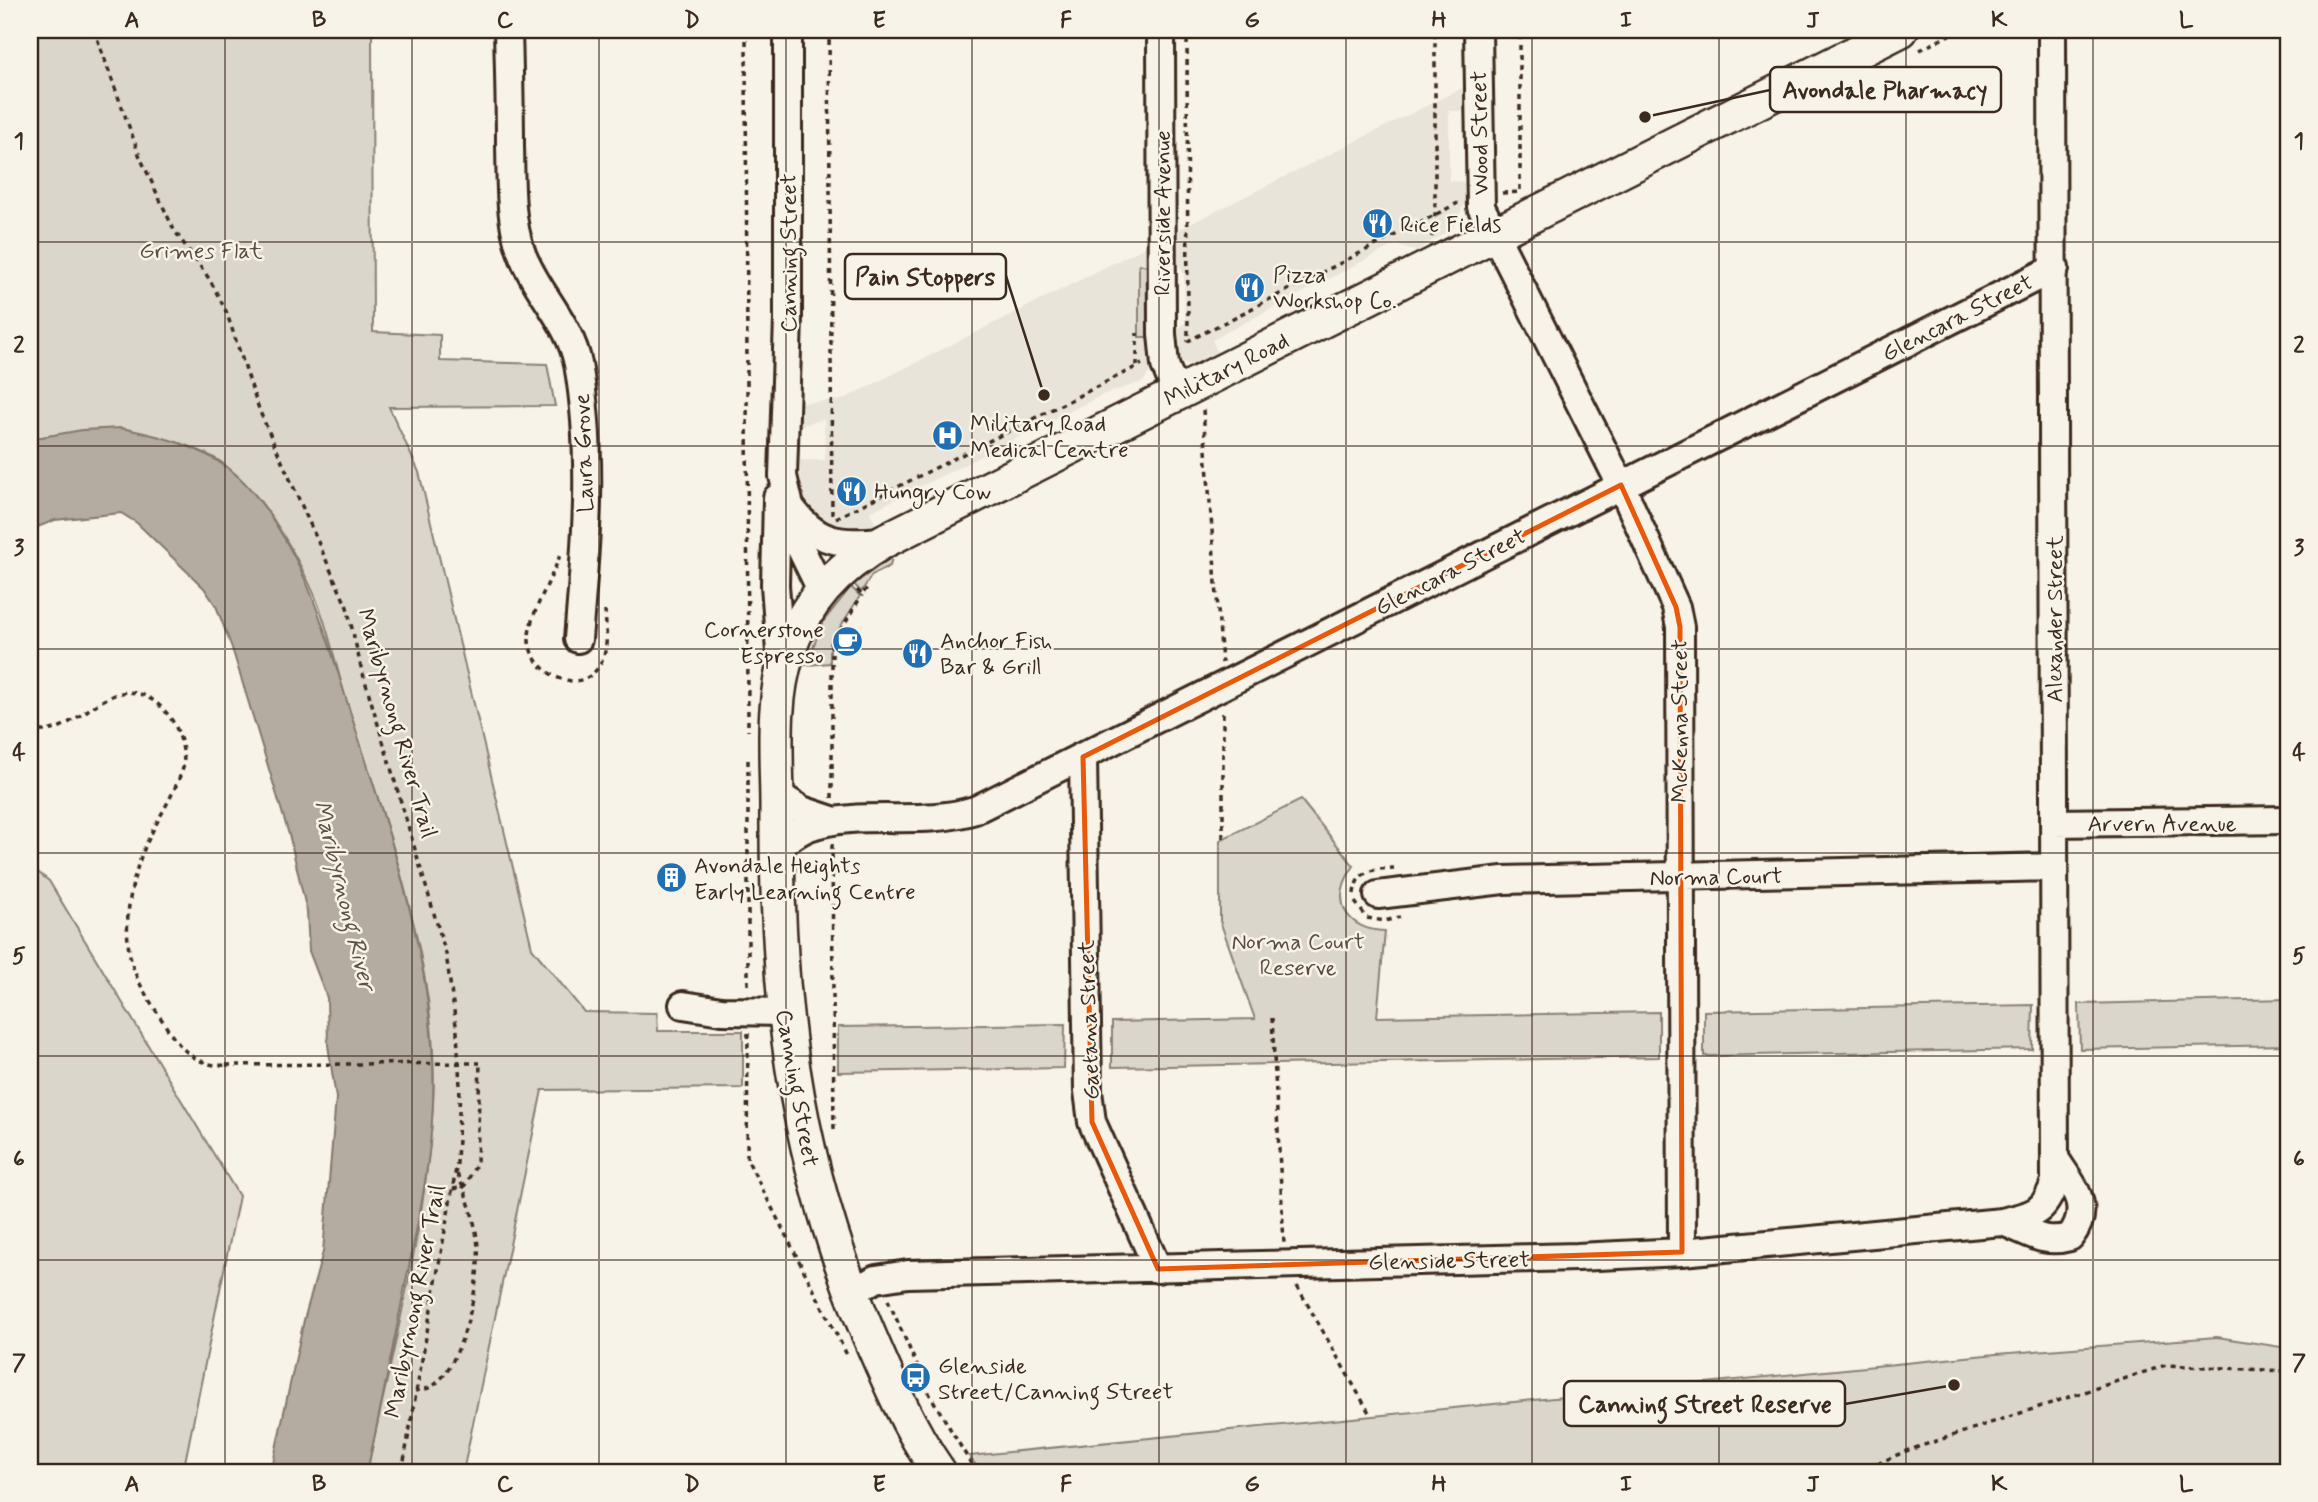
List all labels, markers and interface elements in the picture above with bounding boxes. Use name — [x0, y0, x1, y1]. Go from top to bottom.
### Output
text: A — [124, 6, 140, 36]
text: B — [312, 6, 327, 36]
text: C — [497, 6, 514, 36]
text: D — [684, 6, 700, 36]
text: E — [872, 6, 886, 36]
text: F — [1060, 6, 1072, 36]
text: G — [1244, 6, 1260, 36]
text: H — [1431, 6, 1447, 36]
text: I — [1620, 6, 1632, 36]
text: J — [1806, 6, 1820, 36]
text: K — [1991, 6, 2008, 36]
text: L — [2179, 6, 2194, 36]
callout: Avondale Pharmacy — [1770, 67, 2001, 112]
street label: Wood Street — [1465, 70, 1497, 195]
text: Avondale Pharmacy — [1783, 76, 1987, 107]
text: 1 — [14, 127, 24, 157]
text: 1 — [2294, 127, 2304, 157]
street label: Riverside Avenue — [1149, 130, 1179, 296]
street label: Canning Street — [775, 173, 807, 333]
restaurant icon: Rice Fields — [1360, 207, 1394, 241]
place label: Rice Fields — [1400, 211, 1501, 241]
park label: Grimes Flat — [139, 237, 263, 267]
callout: Pain Stoppers — [845, 254, 1006, 299]
place label: Pizza Workshop Co. — [1273, 261, 1397, 317]
text: Pain Stoppers — [855, 263, 995, 294]
street label: Glencara Street — [1877, 268, 2039, 370]
restaurant icon: Pizza Workshop Co. — [1233, 270, 1267, 304]
street label: Military Road — [1159, 327, 1294, 415]
text: 2 — [13, 331, 25, 361]
text: 2 — [2293, 331, 2305, 361]
street label: Laura Grove — [568, 393, 602, 513]
place label: Military Road Medical Centre — [970, 410, 1129, 466]
hospital icon: Military Road Medical Centre — [930, 419, 964, 453]
restaurant icon: Hungry Cow — [834, 474, 868, 508]
place label: Hungry Cow — [874, 478, 991, 510]
street label: Glencara Street — [1370, 522, 1532, 624]
text: 3 — [14, 534, 25, 564]
text: 3 — [2294, 534, 2305, 564]
street label: Alexander Street — [2041, 535, 2071, 703]
street label: Maribyrnong River Trail — [347, 605, 443, 842]
place label: Cornerstone Espresso — [704, 616, 824, 672]
cafe icon: Cornerstone Espresso — [830, 625, 864, 659]
place label: Anchor Fish Bar & Grill — [940, 627, 1053, 683]
restaurant icon: Anchor Fish Bar & Grill — [900, 636, 934, 670]
street label: McKenna Street — [1666, 639, 1696, 803]
text: 4 — [12, 738, 26, 768]
text: 4 — [2292, 738, 2306, 768]
water label: Maribyrnong River — [302, 797, 383, 997]
street label: Arvern Avenue — [2087, 810, 2237, 840]
place label: Avondale Heights Early Learning Centre — [694, 852, 916, 910]
building icon: Avondale Heights Early Learning Centre — [654, 861, 688, 895]
street label: Norma Court — [1649, 862, 1783, 894]
park label: Norma Court Reserve — [1231, 928, 1365, 984]
street label: Gaetana Street — [1072, 939, 1108, 1100]
text: 5 — [12, 942, 26, 972]
text: 5 — [2292, 942, 2306, 972]
street label: Canning Street — [765, 1007, 825, 1170]
text: 6 — [13, 1145, 25, 1175]
text: 6 — [2293, 1145, 2305, 1175]
street label: Maribyrnong River Trail — [379, 1182, 455, 1421]
street label: Glenside Street — [1368, 1246, 1530, 1278]
text: 7 — [12, 1349, 26, 1379]
text: 7 — [2292, 1349, 2306, 1379]
place label: Glenside Street/Canning Street — [938, 1352, 1173, 1410]
bus stop icon: Glenside Street/Canning Street — [898, 1361, 932, 1395]
callout: Canning Street Reserve — [1564, 1381, 1845, 1426]
text: Canning Street Reserve — [1578, 1390, 1832, 1424]
text: A — [124, 1470, 140, 1500]
text: B — [312, 1470, 327, 1500]
text: C — [497, 1470, 514, 1500]
text: D — [684, 1470, 700, 1500]
text: E — [872, 1470, 886, 1500]
text: F — [1060, 1470, 1072, 1500]
text: G — [1244, 1470, 1260, 1500]
text: H — [1431, 1470, 1447, 1500]
text: I — [1620, 1470, 1632, 1500]
text: J — [1806, 1470, 1820, 1500]
text: K — [1991, 1470, 2008, 1500]
text: L — [2179, 1470, 2194, 1500]

